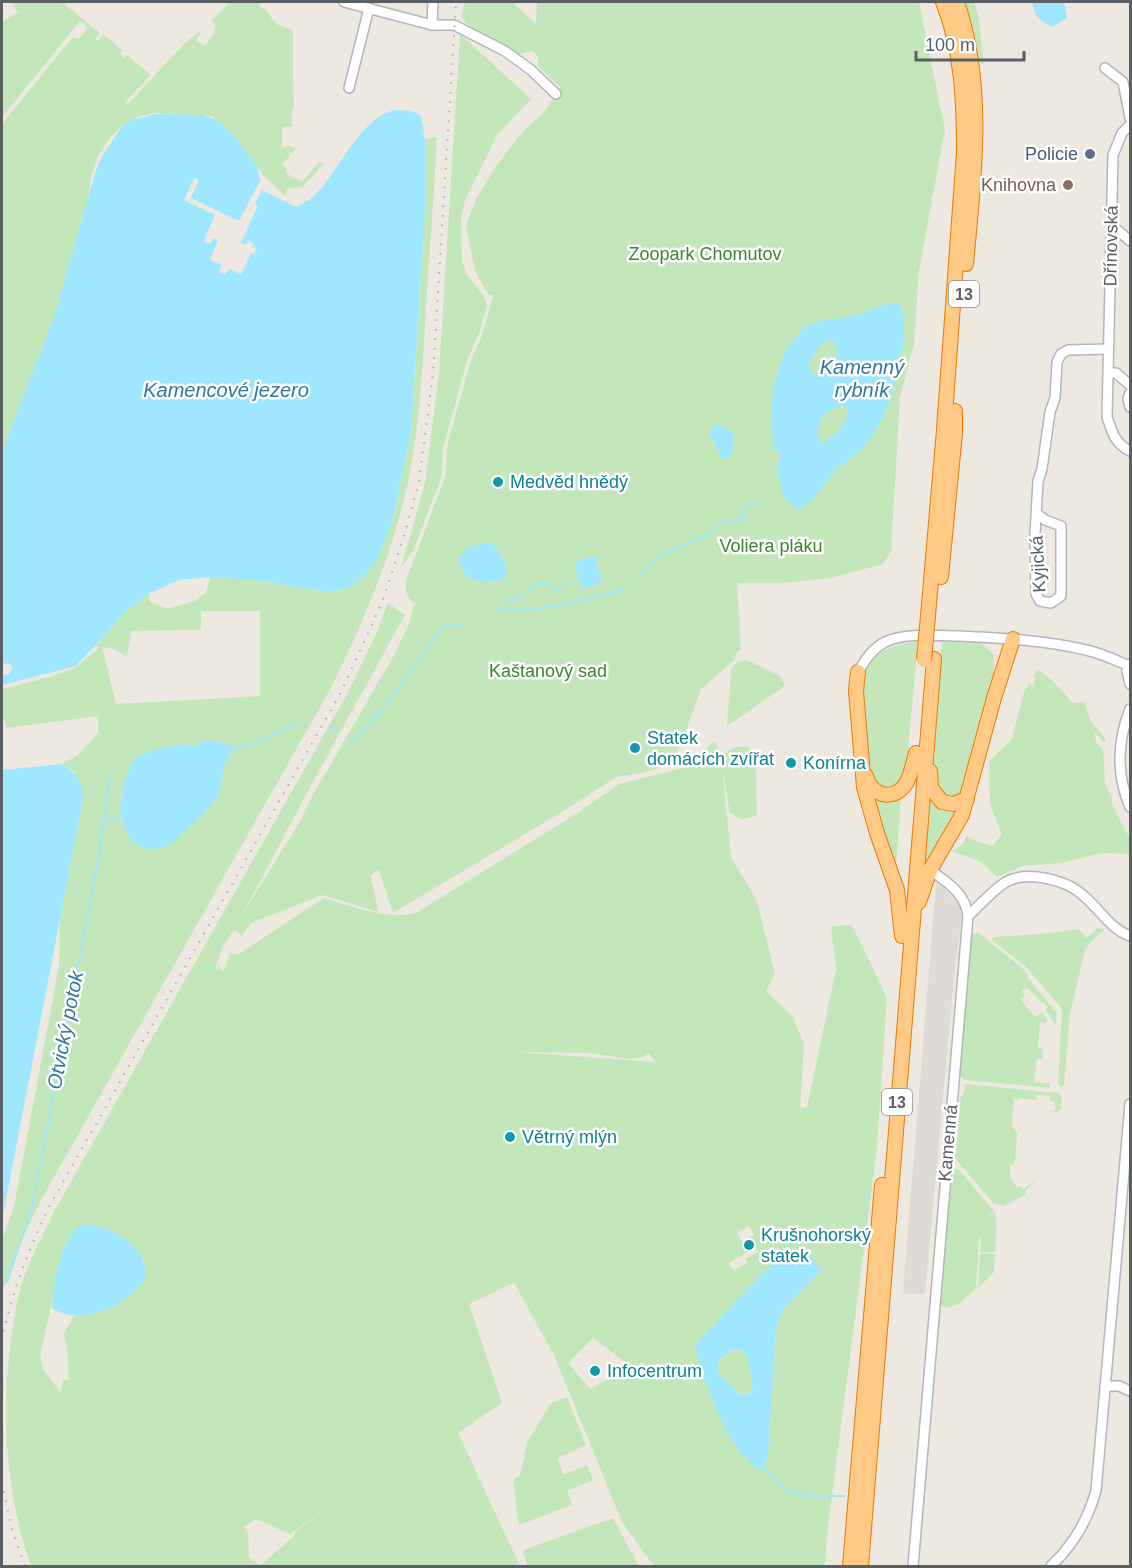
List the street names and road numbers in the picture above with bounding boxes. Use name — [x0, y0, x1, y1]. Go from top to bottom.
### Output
street label: Dřínovská — [1100, 204, 1122, 287]
road number: 13 — [949, 281, 979, 307]
street label: Kyjická — [1026, 534, 1049, 593]
road number: 13 — [882, 1089, 912, 1115]
street label: Kamenná — [935, 1103, 961, 1182]

